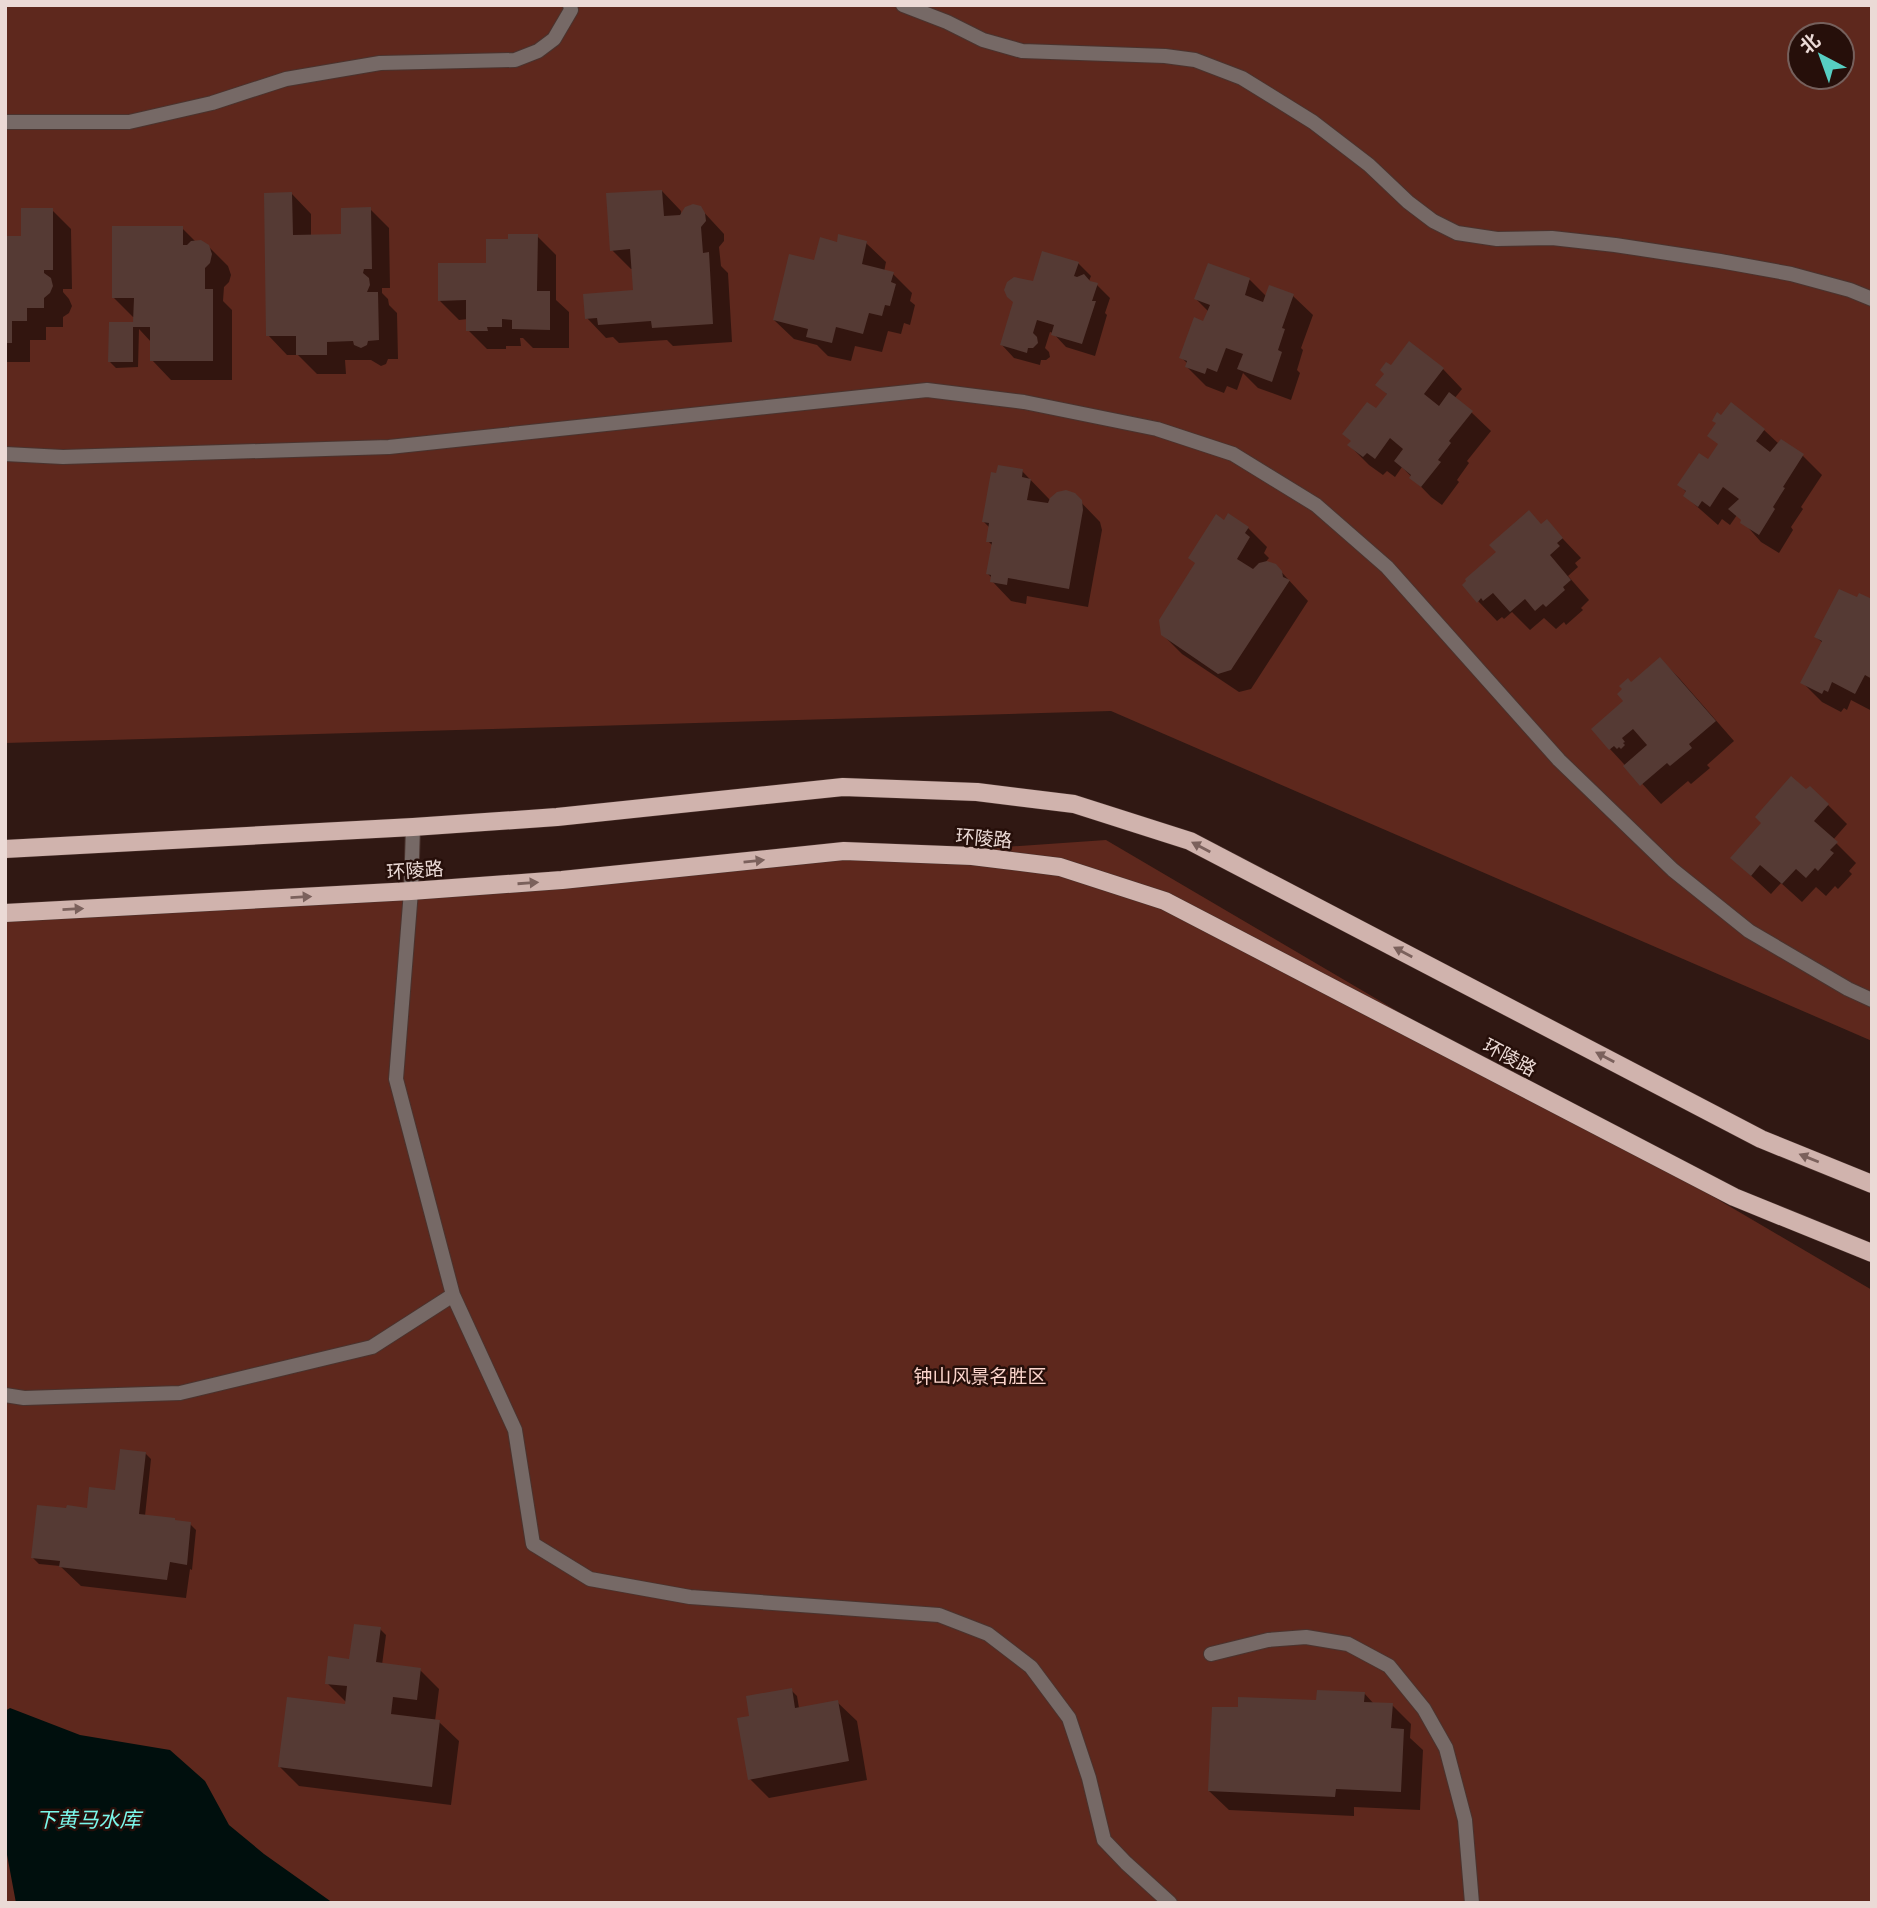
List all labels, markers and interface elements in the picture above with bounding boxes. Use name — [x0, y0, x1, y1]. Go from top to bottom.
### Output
north arrow — [1786, 21, 1856, 91]
text: 北 — [1793, 26, 1826, 60]
street label: 环陵路 — [954, 821, 1014, 854]
one-way arrow — [1191, 842, 1211, 853]
street label: 环陵路 — [386, 853, 444, 886]
one-way arrow — [743, 855, 765, 866]
one-way arrow — [517, 877, 539, 888]
one-way arrow — [290, 892, 312, 903]
one-way arrow — [63, 903, 85, 914]
one-way arrow — [1393, 947, 1413, 958]
street label: 环陵路 — [1478, 1030, 1542, 1083]
one-way arrow — [1595, 1052, 1615, 1063]
one-way arrow — [1798, 1153, 1819, 1164]
park label: 钟山风景名胜区 — [913, 1361, 1047, 1390]
water label: 下黄马水库 — [36, 1803, 143, 1835]

